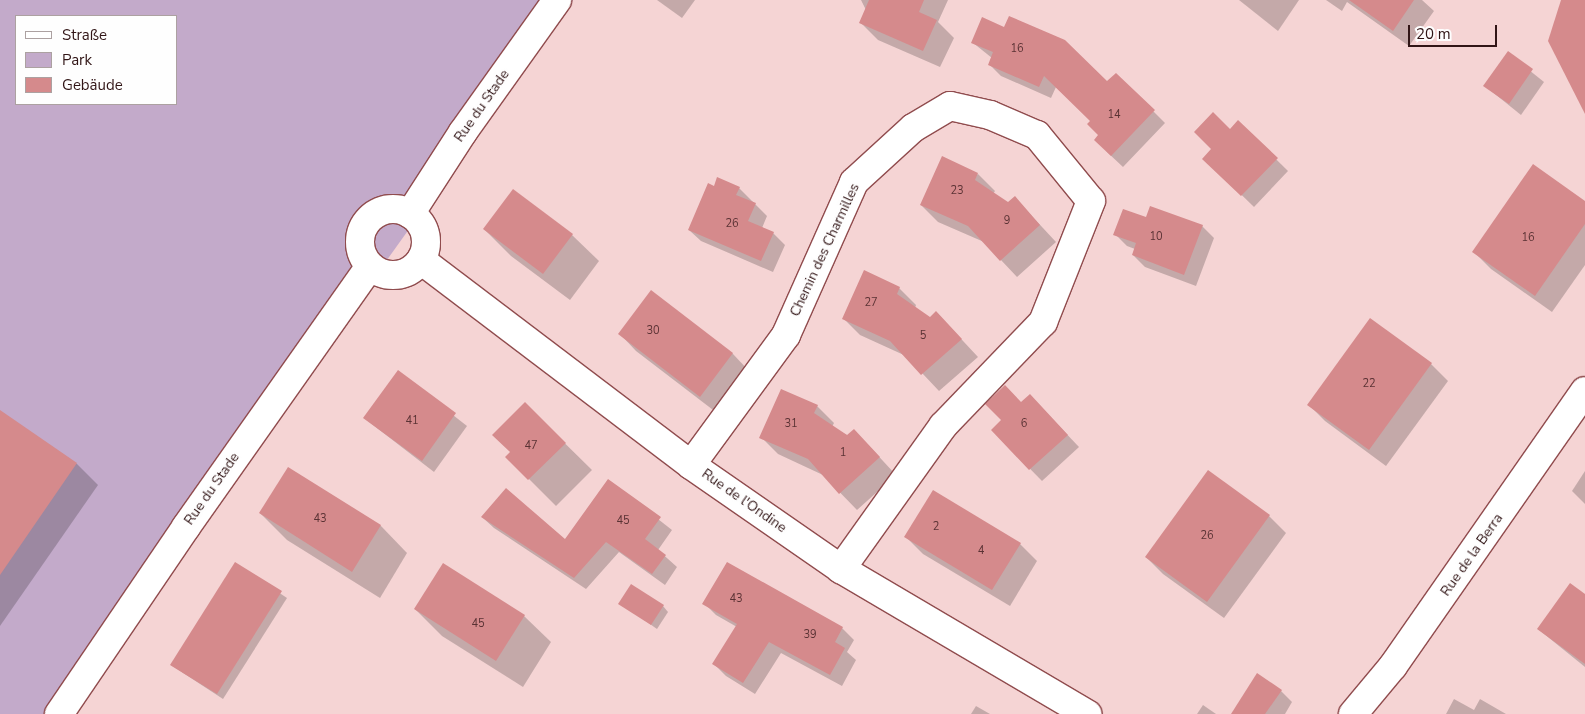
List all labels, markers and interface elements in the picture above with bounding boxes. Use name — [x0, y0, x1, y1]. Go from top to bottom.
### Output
legend — [15, 15, 178, 105]
scale bar — [1410, 15, 1499, 47]
text: 20 m — [1416, 24, 1451, 44]
text: Straße — [62, 25, 107, 45]
house number: 16 — [1010, 42, 1024, 56]
text: Park — [62, 50, 92, 70]
street label: Rue du Stade — [451, 67, 513, 145]
text: Gebäude — [62, 75, 123, 95]
house number: 14 — [1107, 108, 1121, 122]
street label: Chemin des Charmilles — [787, 181, 863, 319]
house number: 23 — [950, 184, 964, 198]
house number: 9 — [1004, 214, 1010, 228]
house number: 26 — [725, 217, 739, 231]
house number: 10 — [1149, 230, 1163, 244]
house number: 16 — [1521, 231, 1535, 245]
house number: 27 — [864, 296, 878, 310]
house number: 30 — [646, 324, 660, 338]
house number: 5 — [920, 329, 926, 343]
house number: 22 — [1362, 377, 1376, 391]
house number: 41 — [405, 414, 419, 428]
house number: 31 — [784, 417, 798, 431]
house number: 6 — [1021, 417, 1027, 431]
house number: 47 — [524, 439, 538, 453]
house number: 1 — [840, 446, 846, 460]
street label: Rue du Stade — [181, 450, 243, 528]
street label: Rue de l'Ondine — [698, 466, 790, 536]
street label: Rue de la Berra — [1437, 510, 1507, 600]
house number: 43 — [313, 512, 327, 526]
house number: 45 — [616, 514, 630, 528]
house number: 2 — [933, 520, 939, 534]
house number: 26 — [1200, 529, 1214, 543]
house number: 4 — [978, 544, 984, 558]
house number: 43 — [729, 592, 743, 606]
house number: 45 — [471, 617, 485, 631]
house number: 39 — [803, 628, 817, 642]

